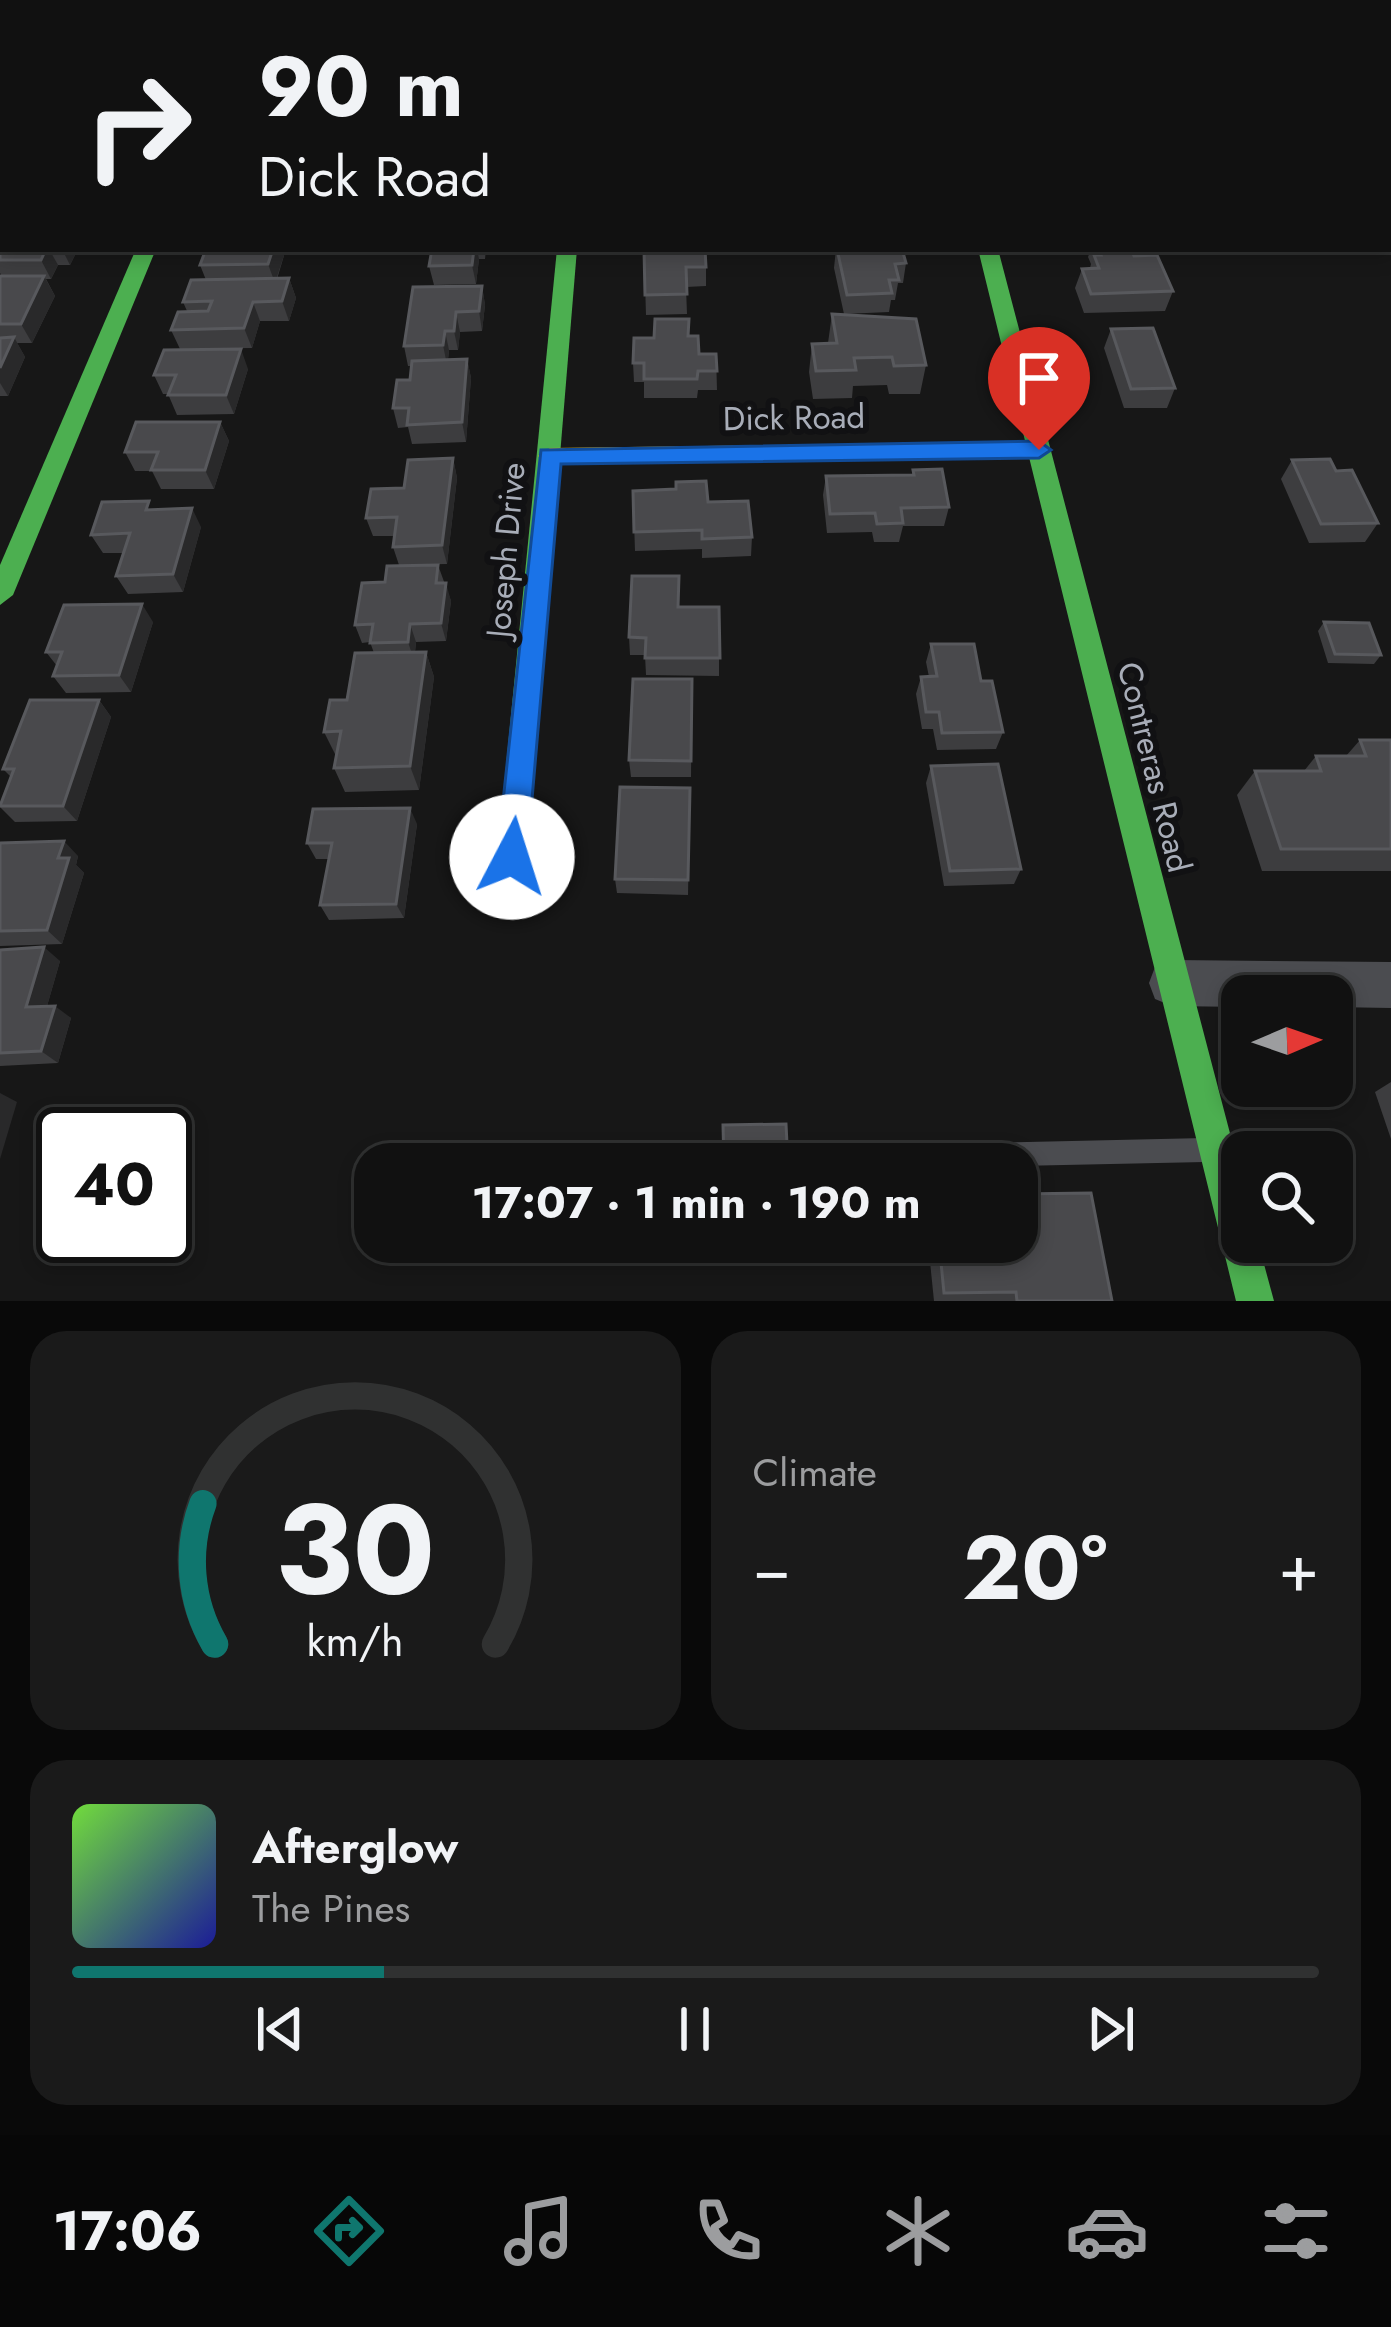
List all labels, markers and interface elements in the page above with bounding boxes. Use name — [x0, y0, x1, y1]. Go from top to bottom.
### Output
text: 90 m — [258, 26, 464, 148]
icon: right — [60, 48, 216, 204]
text: Dick Road — [258, 138, 491, 216]
pin — [988, 327, 1090, 450]
icon: arrive — [1006, 345, 1072, 411]
street label: Dick Road — [722, 393, 866, 442]
street label: Joseph Drive — [474, 461, 537, 644]
street label: Contreras Road — [1106, 657, 1203, 877]
position arrow — [449, 794, 575, 920]
north arrow — [1221, 975, 1353, 1107]
map controls — [1221, 975, 1353, 1263]
speed limit sign: 40 — [36, 1107, 192, 1263]
button: search — [1221, 1131, 1353, 1263]
text: 17:07 · 1 min · 190 m — [471, 1170, 921, 1235]
text: Climate — [753, 1444, 877, 1501]
text: 30 — [275, 1459, 435, 1640]
text: 20° — [962, 1503, 1108, 1633]
text: − — [753, 1520, 791, 1616]
text: + — [1278, 1520, 1319, 1616]
text: km/h — [307, 1609, 404, 1671]
text: Afterglow — [252, 1815, 458, 1880]
text: The Pines — [252, 1880, 410, 1937]
icon: previous — [247, 1996, 313, 2062]
icon: pause — [662, 1996, 728, 2062]
icon: next — [1078, 1996, 1144, 2062]
icon: directions — [307, 2189, 391, 2273]
icon: music — [497, 2189, 581, 2273]
icon: phone — [686, 2189, 770, 2273]
icon: climate — [876, 2189, 960, 2273]
icon: car — [1065, 2189, 1149, 2273]
icon: filters — [1254, 2189, 1338, 2273]
text: 17:06 — [53, 2192, 202, 2270]

